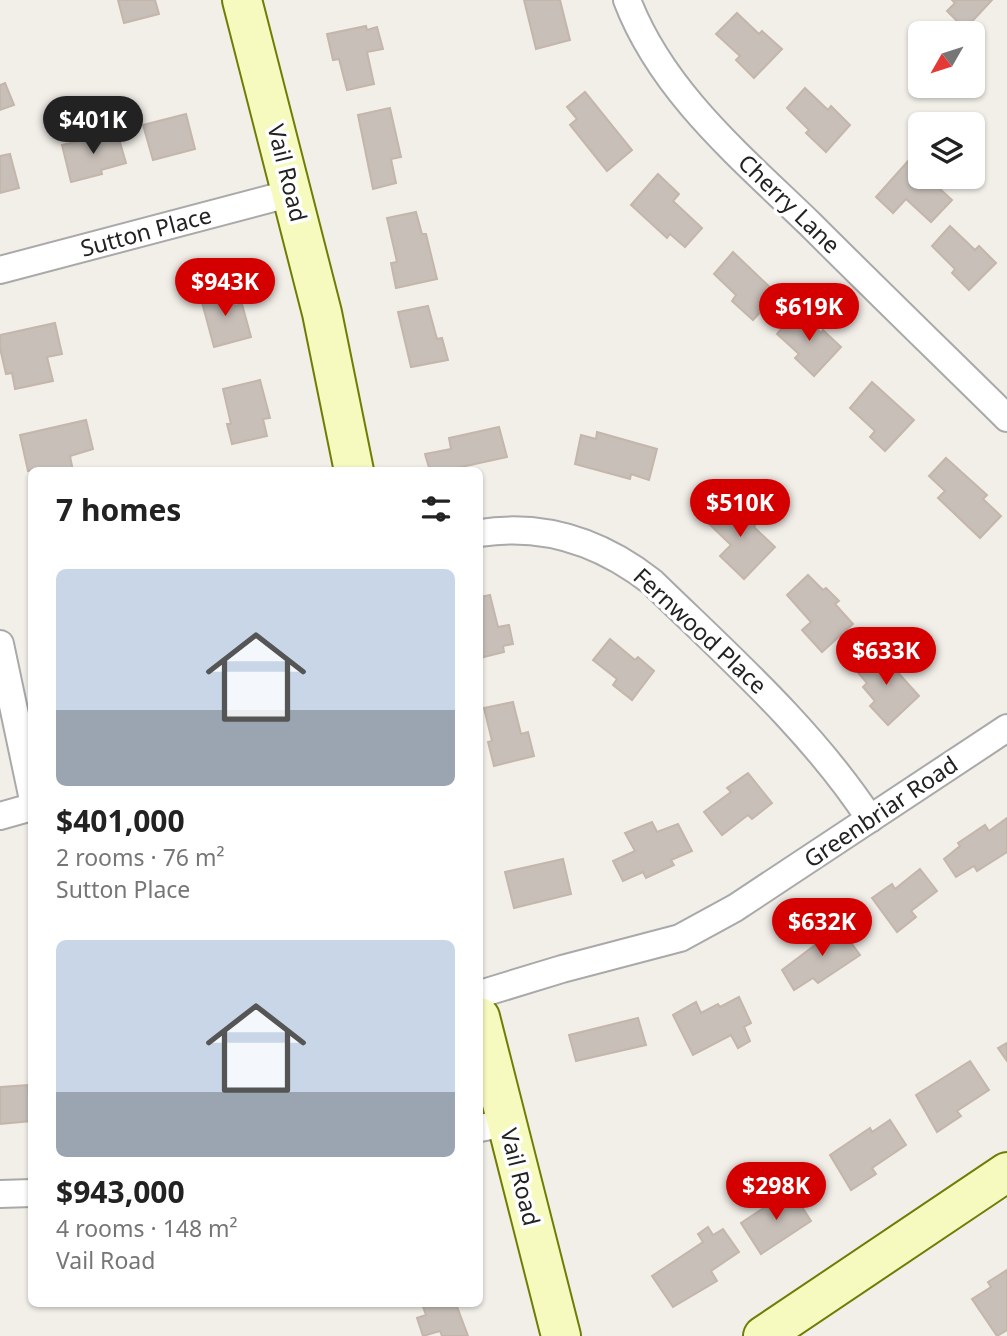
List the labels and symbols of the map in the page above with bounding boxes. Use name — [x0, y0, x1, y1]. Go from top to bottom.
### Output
north arrow — [908, 21, 985, 98]
pin: $401K — [44, 96, 142, 156]
street label: Vail Road — [260, 121, 316, 225]
street label: Cherry Lane — [732, 146, 848, 260]
street label: Sutton Place — [77, 198, 215, 264]
pin: $943K — [176, 258, 274, 318]
pin: $619K — [760, 284, 858, 343]
pin: $510K — [691, 480, 789, 539]
street label: Fernwood Place — [627, 560, 774, 700]
pin: $633K — [837, 628, 935, 687]
street label: Greenbriar Road — [797, 748, 964, 875]
pin: $632K — [773, 898, 871, 958]
street label: Vail Road — [493, 1125, 549, 1229]
pin: $298K — [727, 1162, 825, 1222]

